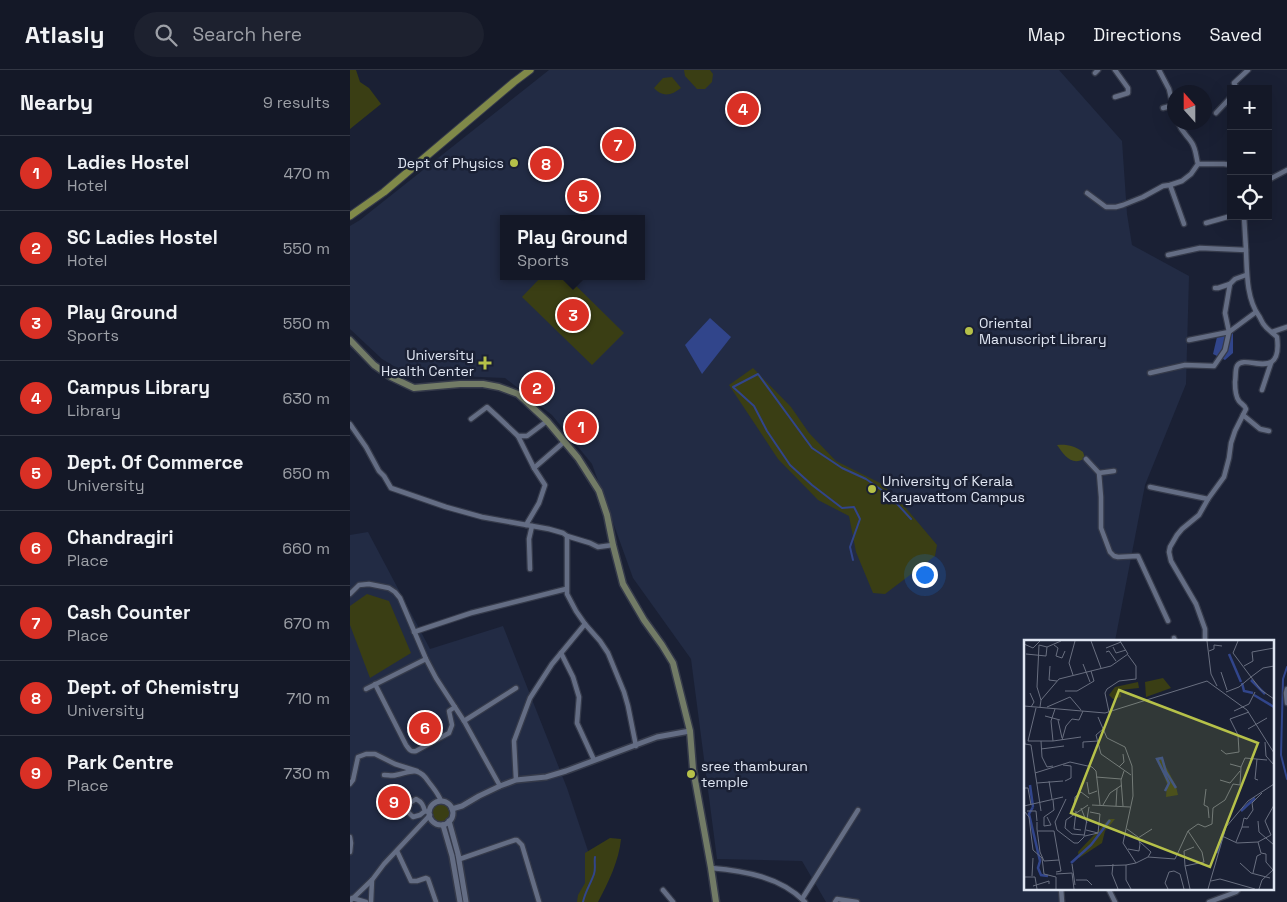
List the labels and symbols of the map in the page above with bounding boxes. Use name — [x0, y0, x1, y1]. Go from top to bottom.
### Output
north arrow — [1167, 85, 1212, 130]
pin: 4 — [727, 90, 759, 128]
pin: 7 — [602, 126, 634, 164]
pin: 8 — [530, 145, 562, 183]
place label: Dept of Physics — [397, 154, 504, 172]
marker: Dept of Physics — [508, 157, 520, 169]
pin: 5 — [567, 177, 599, 215]
pin: 3 — [557, 296, 589, 334]
place label: Oriental Manuscript Library — [979, 314, 1106, 348]
marker: Oriental Manuscript Library — [963, 325, 975, 337]
place label: University Health Center — [381, 346, 474, 380]
marker: University Health Center — [478, 356, 492, 370]
pin: 2 — [521, 369, 553, 407]
pin: 1 — [565, 408, 597, 446]
place label: University of Kerala Karyavattom Campus — [882, 472, 1025, 506]
marker: University of Kerala Karyavattom Campus — [866, 483, 878, 495]
your location — [912, 562, 938, 588]
inset map — [1024, 640, 1274, 890]
pin: 6 — [409, 709, 441, 747]
place label: sree thamburan temple — [701, 757, 808, 791]
marker: sree thamburan temple — [685, 768, 697, 780]
pin: 9 — [378, 783, 410, 821]

